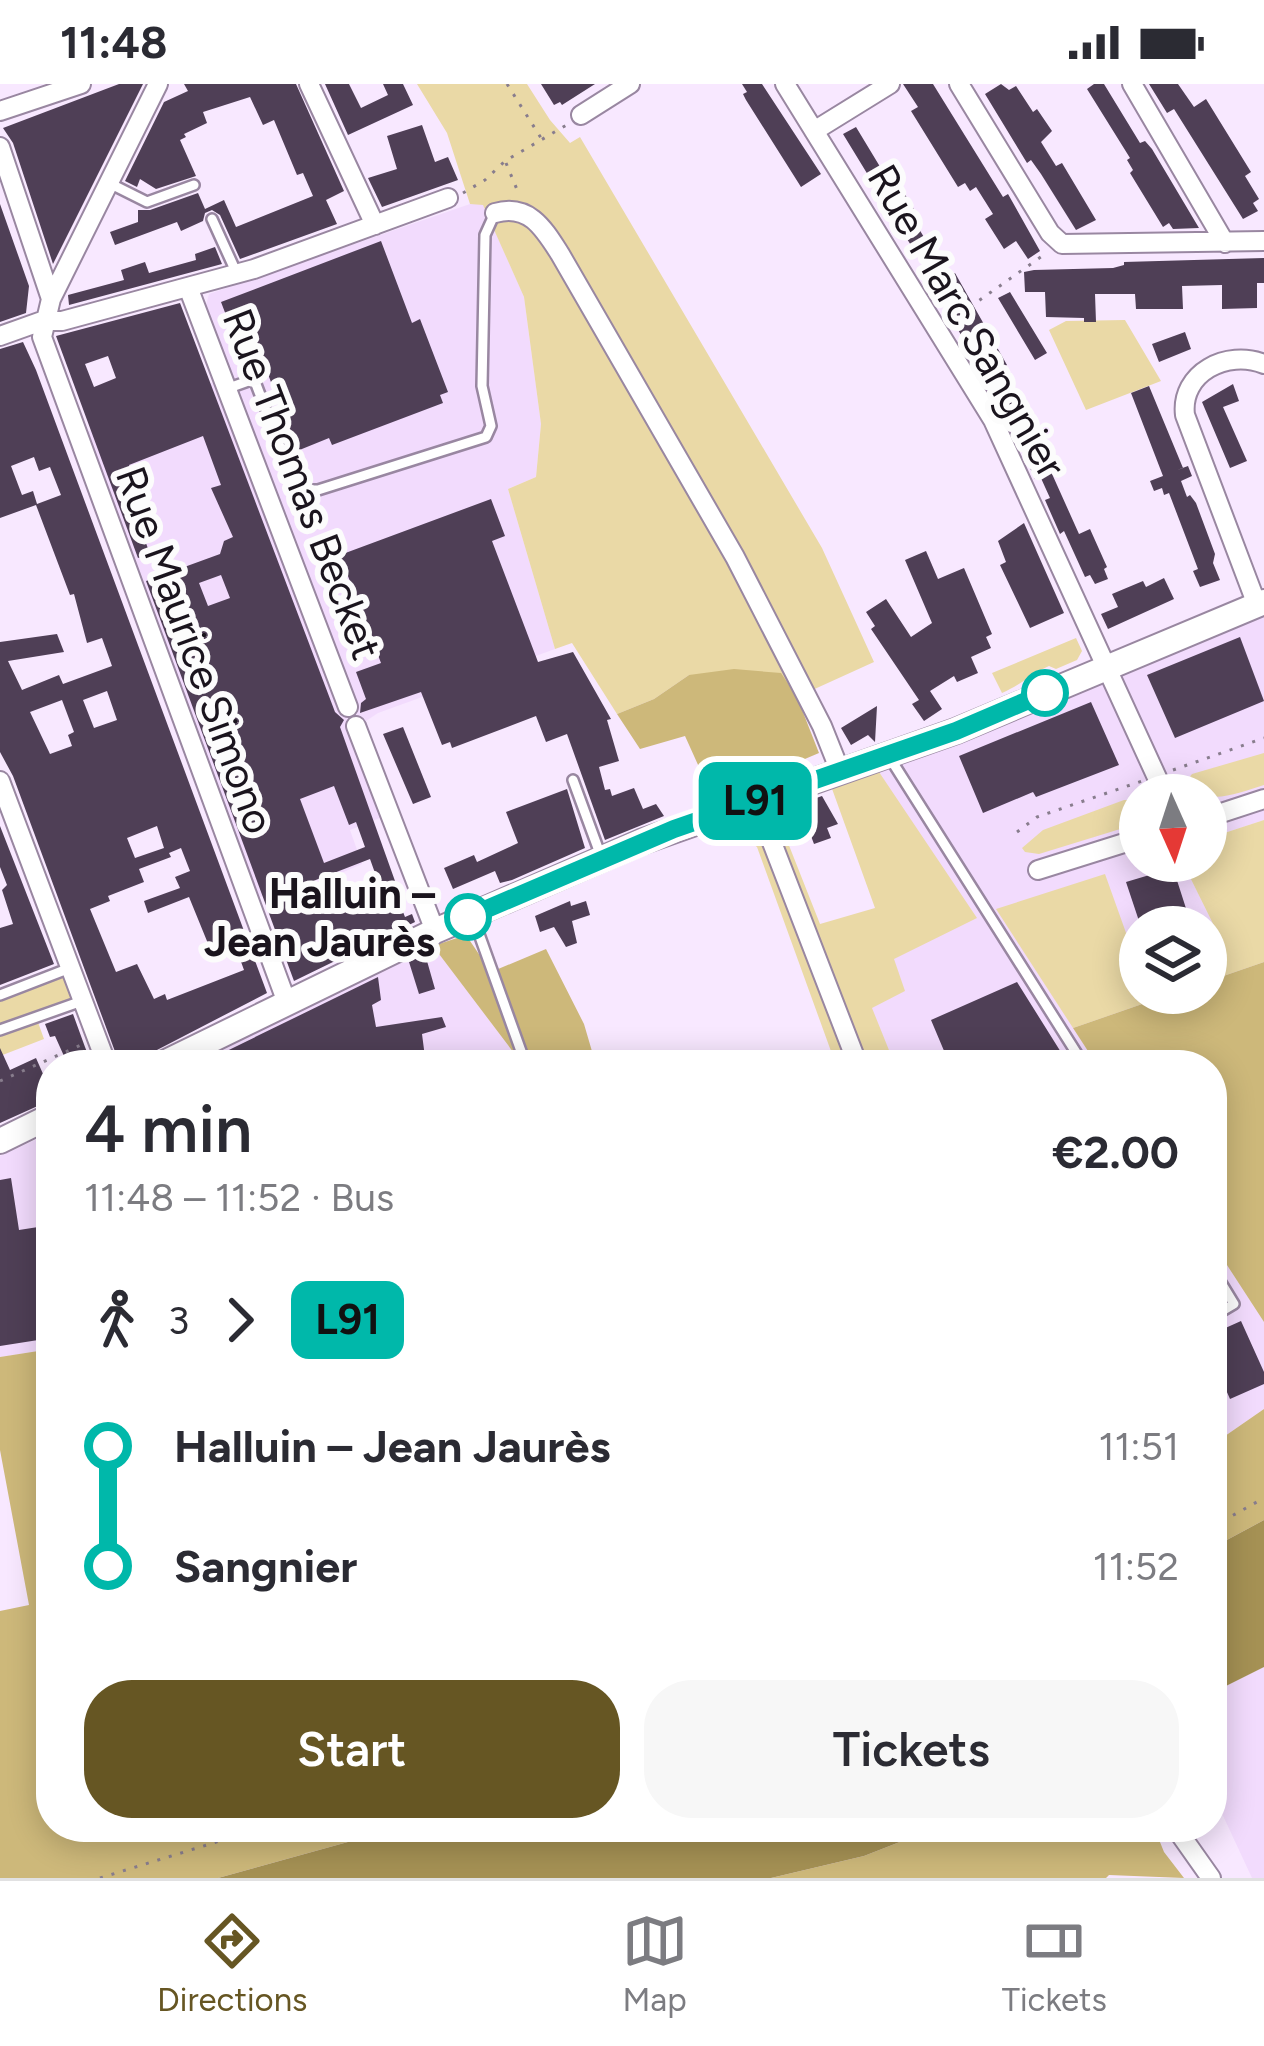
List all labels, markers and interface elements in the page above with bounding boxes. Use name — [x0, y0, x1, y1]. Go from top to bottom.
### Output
text: 11:48 — [60, 15, 168, 69]
street label: Rue Marc Sangnier — [857, 155, 1077, 487]
street label: Rue Thomas Becket — [212, 302, 392, 666]
street label: Rue Maurice Simono — [105, 460, 285, 840]
unlabelled marker — [1023, 671, 1067, 715]
line badge: L91 — [686, 762, 824, 840]
north arrow — [1119, 774, 1227, 882]
map controls — [1119, 774, 1227, 1014]
text: L91 — [723, 775, 787, 826]
place label: Halluin – Jean Jaurès — [204, 868, 436, 967]
marker: Halluin – Jean Jaurès — [446, 895, 490, 939]
button: layers — [1119, 906, 1227, 1014]
text: 4 min — [84, 1089, 252, 1169]
text: €2.00 — [1052, 1125, 1179, 1179]
text: 11:48 – 11:52 · Bus — [84, 1174, 394, 1221]
icon: walk — [84, 1287, 150, 1353]
icon: forward — [207, 1287, 273, 1353]
text: L91 — [315, 1294, 380, 1345]
text: 3 — [168, 1297, 189, 1344]
text: Halluin – Jean Jaurès — [174, 1419, 610, 1473]
text: 11:51 — [1098, 1423, 1179, 1470]
text: Sangnier — [174, 1539, 357, 1593]
text: 11:52 — [1093, 1543, 1179, 1590]
button: Start — [84, 1680, 620, 1818]
button: Tickets — [644, 1680, 1179, 1818]
tab: Directions — [157, 1908, 308, 2019]
tab: Map — [622, 1908, 688, 2019]
tab: Tickets — [1002, 1908, 1107, 2019]

